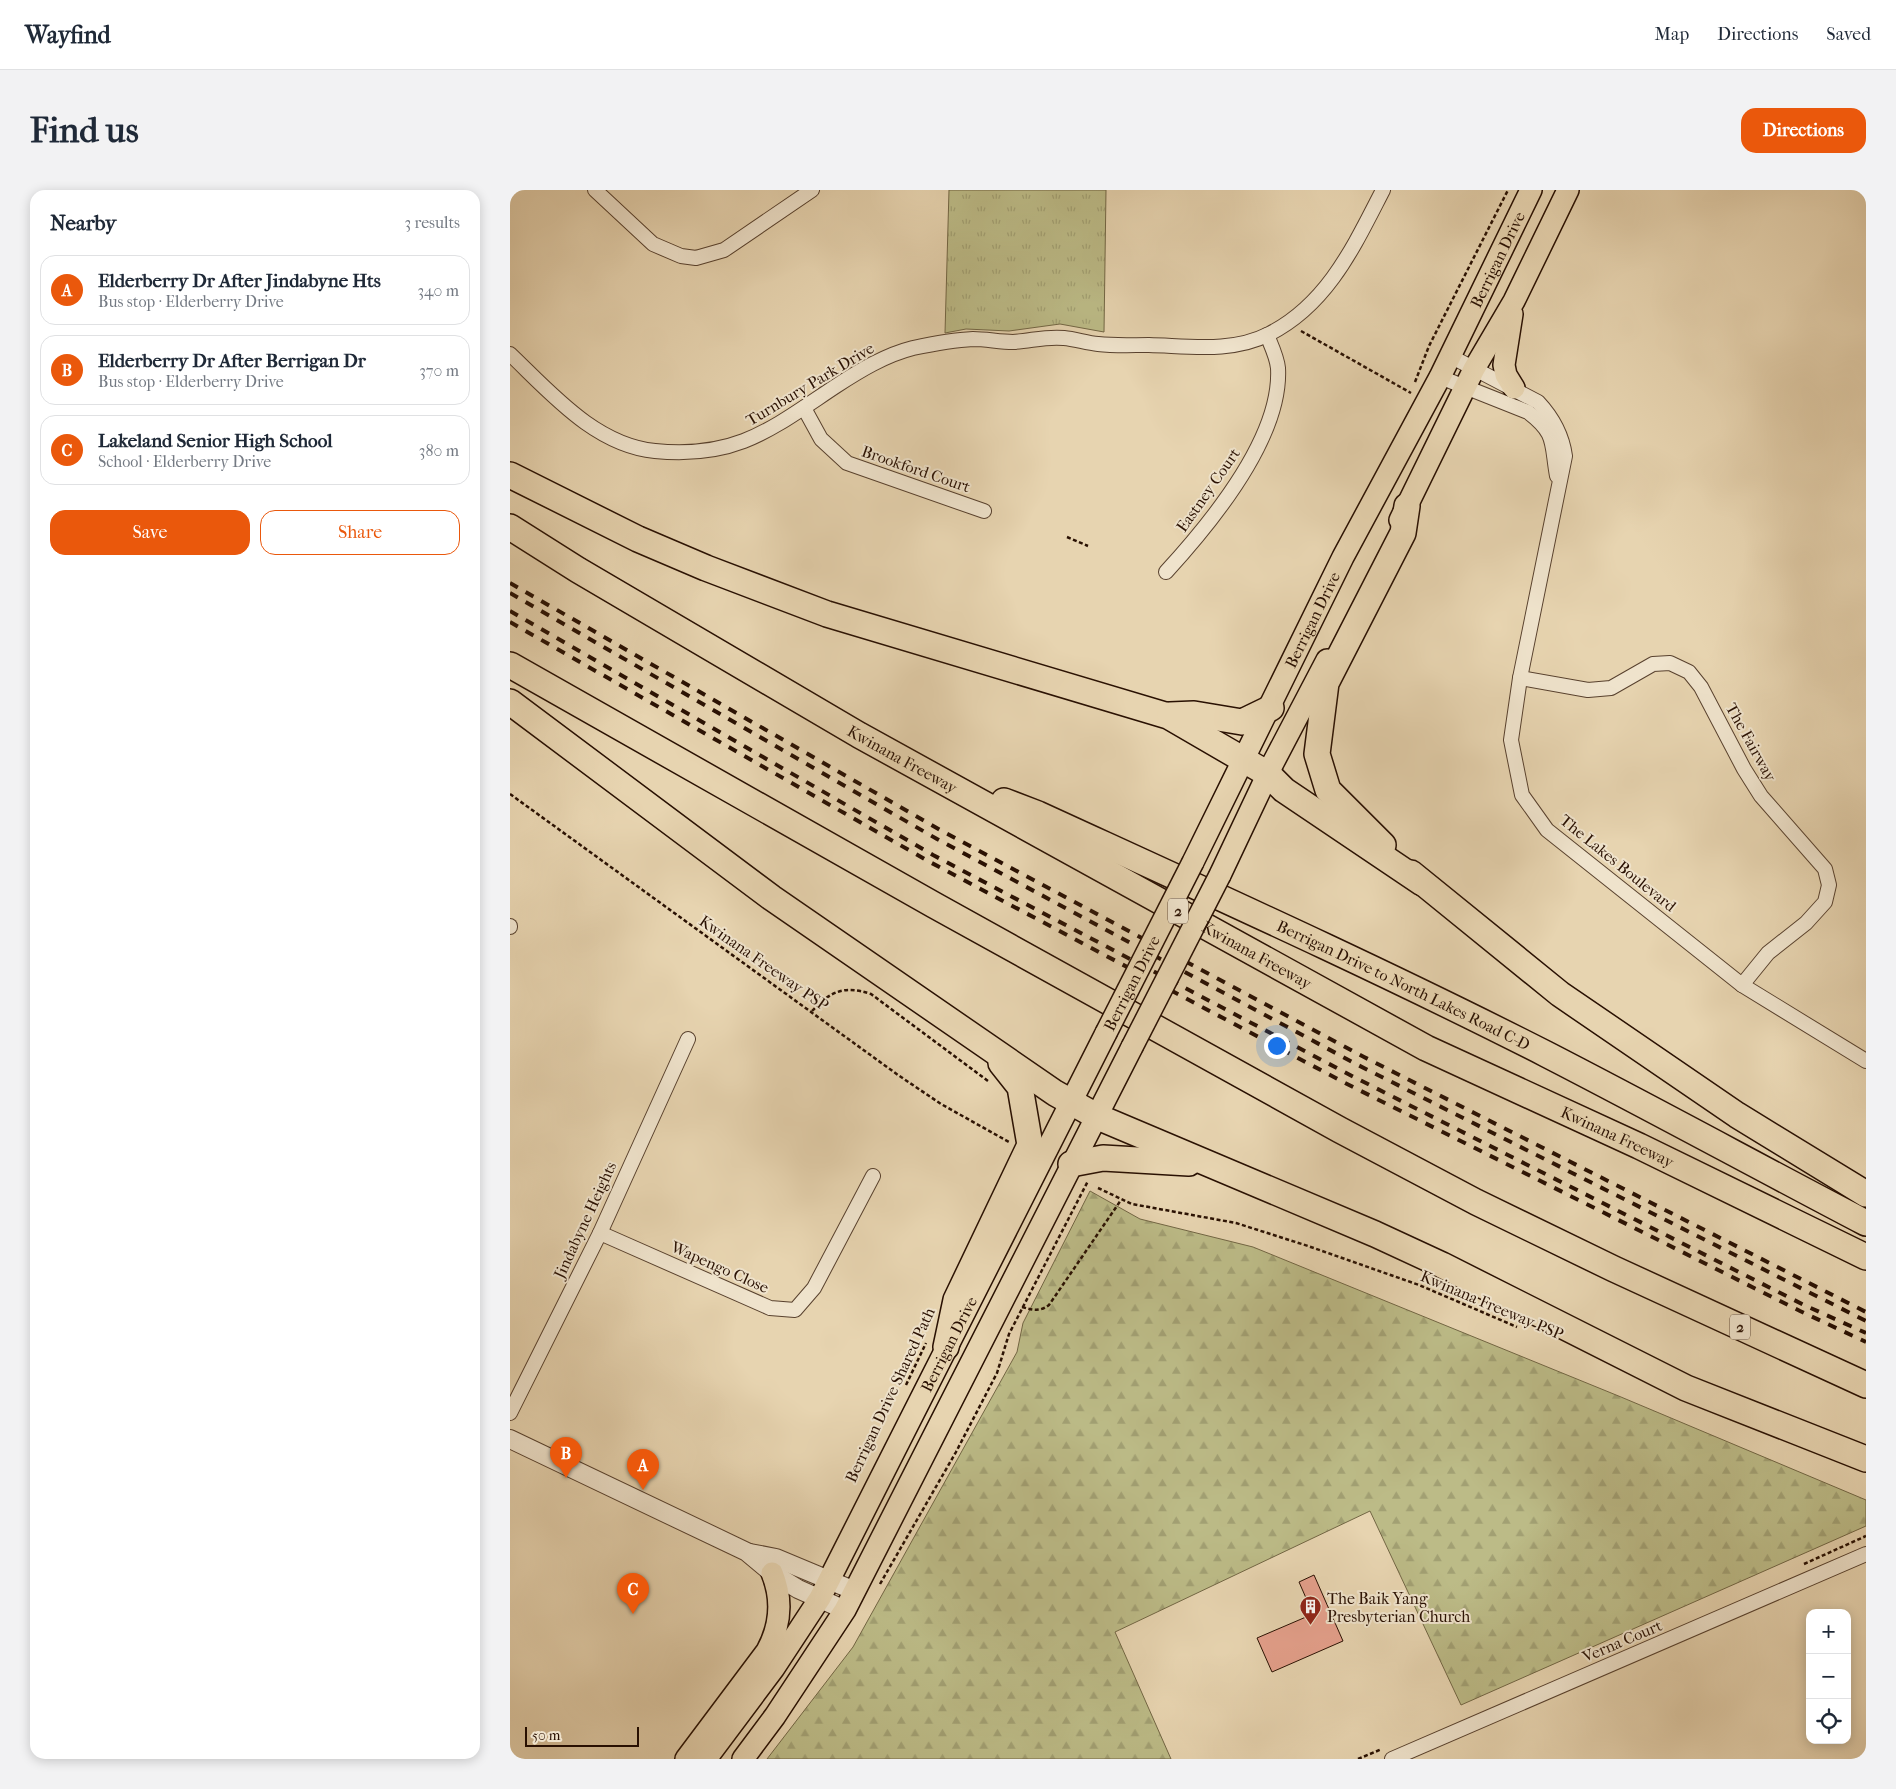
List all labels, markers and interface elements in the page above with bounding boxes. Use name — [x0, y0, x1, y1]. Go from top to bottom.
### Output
text: Wayfind — [25, 21, 111, 49]
text: Map — [1655, 24, 1689, 45]
text: Directions — [1717, 24, 1798, 45]
text: Saved — [1826, 24, 1871, 45]
button: Directions — [1741, 108, 1866, 153]
text: Find us — [30, 110, 139, 151]
street label: Berrigan Drive — [1466, 208, 1529, 311]
text: Nearby — [50, 211, 116, 235]
text: 3 results — [404, 213, 460, 232]
text: Elderberry Dr After Jindabyne Hts — [98, 270, 381, 292]
text: A — [62, 281, 72, 300]
text: 340 m — [417, 281, 459, 300]
text: Bus stop · Elderberry Drive — [98, 292, 284, 311]
street label: Turnbury Park Drive — [743, 338, 877, 430]
text: Elderberry Dr After Berrigan Dr — [98, 350, 366, 372]
text: B — [62, 361, 72, 380]
text: 370 m — [419, 361, 459, 380]
text: Bus stop · Elderberry Drive — [98, 372, 284, 391]
text: Lakeland Senior High School — [98, 430, 332, 452]
text: C — [62, 441, 72, 460]
text: 380 m — [419, 441, 459, 460]
street label: Brookford Court — [859, 442, 973, 497]
street label: Eastney Court — [1172, 444, 1244, 536]
text: School · Elderberry Drive — [98, 452, 271, 471]
button: Save — [50, 510, 250, 555]
button: Share — [260, 510, 460, 555]
street label: Berrigan Drive — [1281, 569, 1344, 671]
street label: The Fairway — [1722, 700, 1780, 785]
street label: Kwinana Freeway — [844, 721, 961, 797]
street label: The Lakes Boulevard — [1556, 810, 1680, 916]
road number: 2 — [1168, 898, 1188, 924]
street label: Kwinana Freeway PSP — [696, 911, 833, 1015]
street label: Berrigan Drive to North Lakes Road C-D — [1274, 916, 1533, 1054]
street label: Kwinana Freeway — [1199, 917, 1316, 993]
street label: Berrigan Drive — [1099, 932, 1164, 1034]
your location — [1264, 1033, 1290, 1059]
street label: Kwinana Freeway — [1558, 1102, 1678, 1171]
street label: Jindabyne Heights — [549, 1158, 620, 1283]
street label: Wapengo Close — [667, 1237, 772, 1297]
street label: Kwinana Freeway PSP — [1418, 1266, 1567, 1344]
street label: Berrigan Drive — [916, 1293, 981, 1395]
street label: Berrigan Drive Shared Path — [841, 1305, 939, 1485]
road number: 2 — [1730, 1314, 1750, 1340]
pin: B — [550, 1437, 582, 1478]
pin: A — [627, 1449, 659, 1490]
pin: C — [617, 1573, 649, 1614]
place label: The Baik Yang Presbyterian Church — [1327, 1589, 1470, 1626]
building icon: The Baik Yang Presbyterian Church — [1299, 1595, 1323, 1626]
map controls — [1806, 1609, 1851, 1744]
button: + — [1806, 1609, 1851, 1654]
street label: Verna Court — [1578, 1616, 1665, 1667]
button: − — [1806, 1654, 1851, 1699]
button: locate — [1806, 1699, 1851, 1744]
scale bar — [525, 1724, 639, 1747]
text: 50 m — [532, 1727, 560, 1744]

